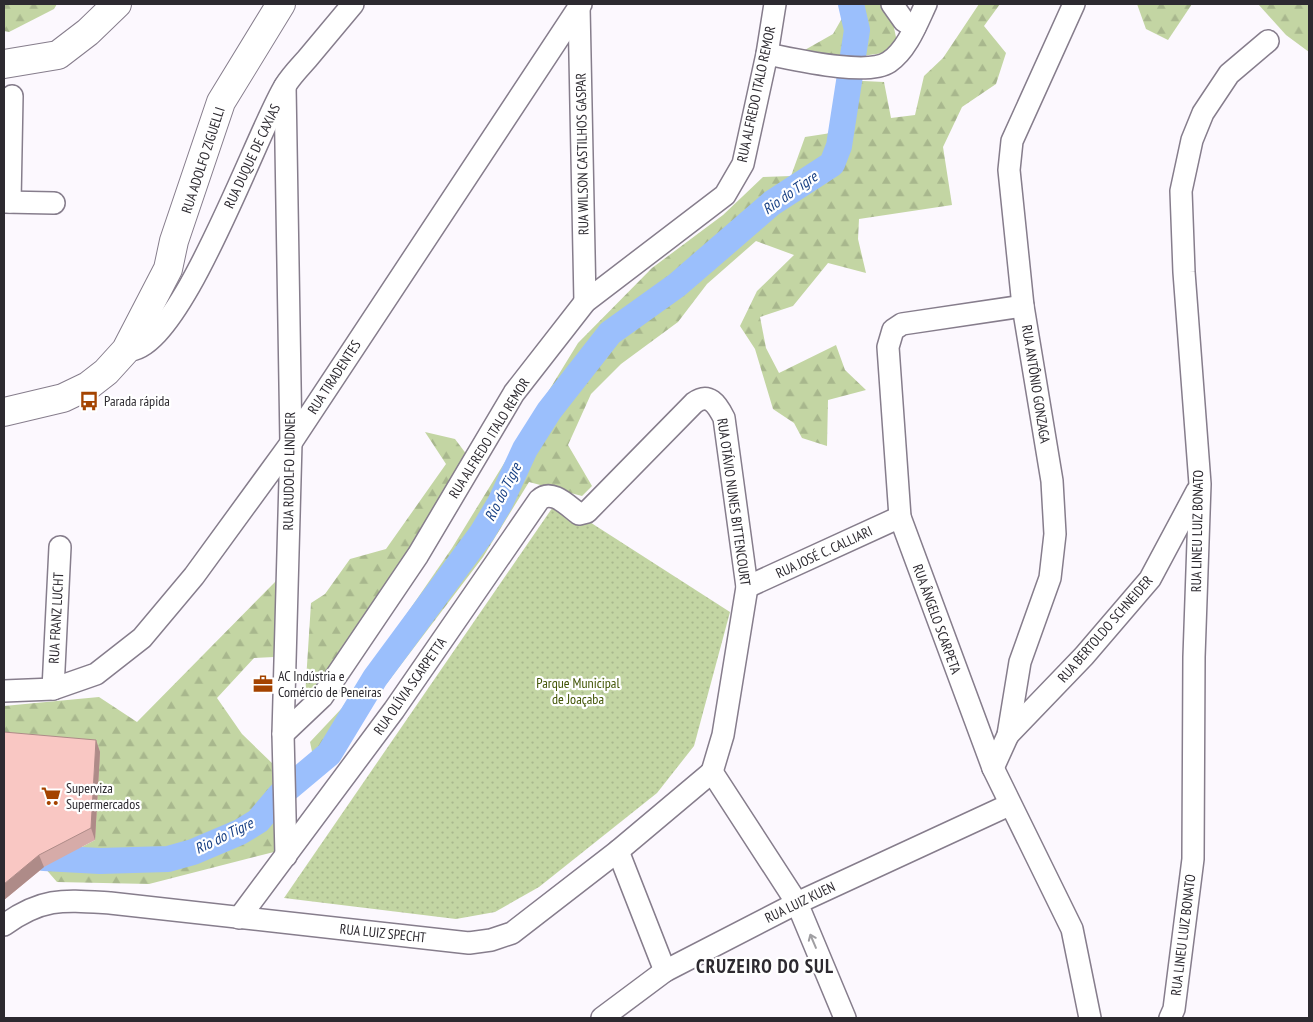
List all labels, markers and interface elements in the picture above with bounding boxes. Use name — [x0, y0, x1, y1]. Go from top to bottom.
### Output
street label: RUA ALFREDO ITALO REMOR — [733, 24, 779, 164]
street label: RUA WILSON CASTILHOS GASPAR — [572, 73, 592, 235]
street label: RUA DUQUE DE CAXIAS — [220, 101, 284, 211]
street label: RUA ADOLFO ZIGUELLI — [177, 104, 229, 216]
water label: Rio do Tigre — [759, 166, 821, 218]
street label: RUA ANTÔNIO GONZAGA — [1018, 323, 1054, 445]
street label: RUA TIRADENTES — [303, 337, 365, 417]
street label: RUA ALFREDO ITALO REMOR — [445, 374, 534, 502]
bus stop icon: Parada rápida — [78, 390, 100, 412]
place label: Parada rápida — [104, 392, 170, 410]
street label: RUA RUDOLFO LINDNER — [279, 411, 299, 530]
street label: RUA OTÁVIO NUNES BITTENCOURT — [713, 417, 755, 588]
water label: Rio do Tigre — [480, 459, 526, 524]
street label: RUA LINEU LUIZ BONATO — [1187, 469, 1207, 592]
street label: RUA JOSÉ C. CALLIARI — [773, 522, 875, 582]
street label: RUA ÂNGELO SCARPETA — [909, 562, 965, 677]
street label: RUA FRANZ LUCHT — [45, 571, 67, 664]
street label: RUA BERTOLDO SCHNEIDER — [1054, 572, 1157, 686]
street label: RUA OLÍVIA SCARPETTA — [370, 633, 451, 738]
place label: AC Indústria e Comércio de Peneiras — [278, 667, 382, 701]
office icon: AC Indústria e Comércio de Peneiras — [252, 673, 274, 695]
park label: Parque Municipal de Joaçaba — [536, 674, 620, 708]
place label: Superviza Supermercados — [66, 779, 140, 813]
supermarket icon: Superviza Supermercados — [40, 785, 62, 807]
water label: Rio do Tigre — [191, 813, 257, 858]
street label: RUA LINEU LUIZ BONATO — [1167, 873, 1199, 997]
street label: RUA LUIZ KUEN — [762, 877, 838, 927]
street label: RUA LUIZ SPECHT — [339, 920, 428, 947]
one-way arrow — [808, 934, 818, 949]
district label: CRUZEIRO DO SUL — [696, 954, 834, 978]

